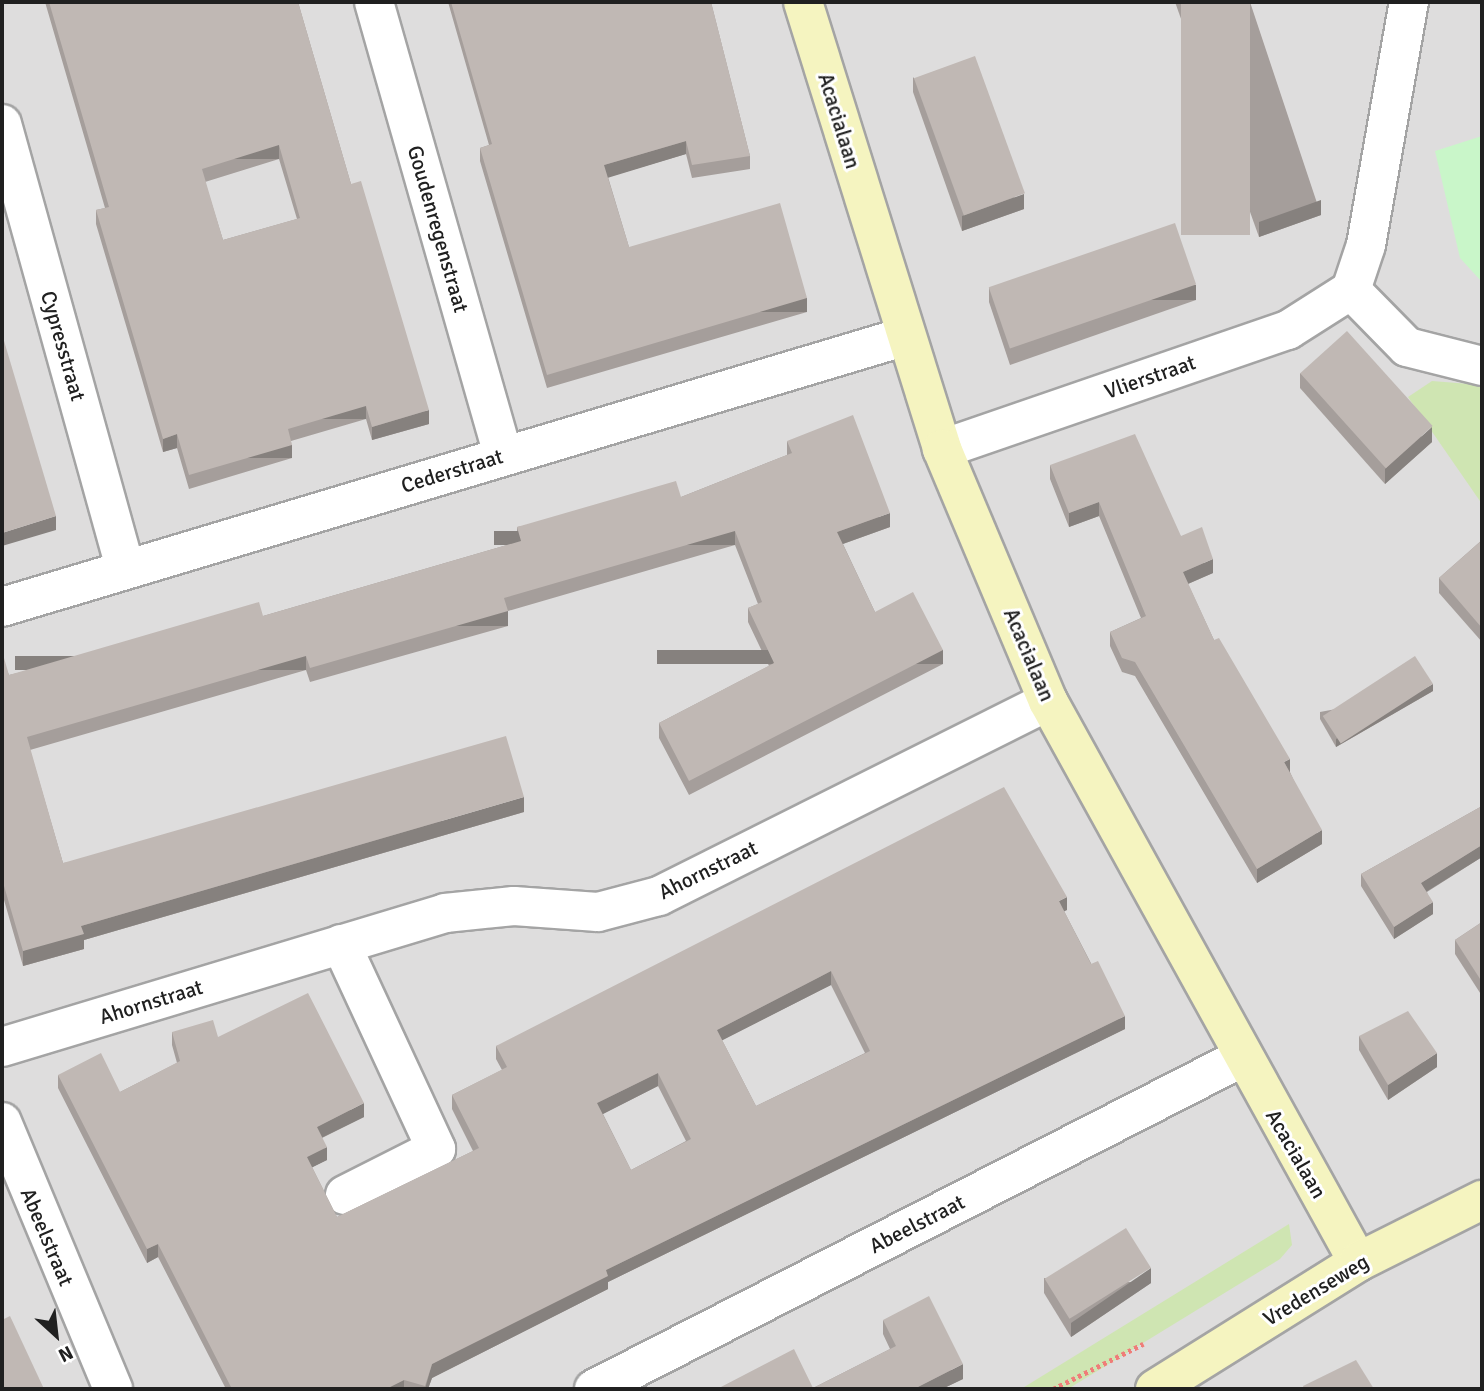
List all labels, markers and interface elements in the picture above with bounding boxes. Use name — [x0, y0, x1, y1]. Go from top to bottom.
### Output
street label: Acacialaan — [813, 70, 865, 172]
street label: Goudenregenstraat — [402, 143, 474, 315]
street label: Cypresstraat — [35, 288, 91, 404]
street label: Vlierstraat — [1101, 350, 1199, 404]
street label: Cederstraat — [398, 444, 506, 498]
street label: Acacialaan — [998, 605, 1060, 705]
street label: Ahornstraat — [654, 835, 762, 905]
street label: Ahornstraat — [96, 974, 206, 1030]
street label: Acacialaan — [1260, 1105, 1332, 1203]
street label: Abeelstraat — [15, 1184, 79, 1290]
street label: Abeelstraat — [865, 1189, 969, 1259]
street label: Vredenseweg — [1259, 1249, 1373, 1331]
north arrow — [21, 1300, 91, 1370]
text: N — [54, 1340, 77, 1367]

